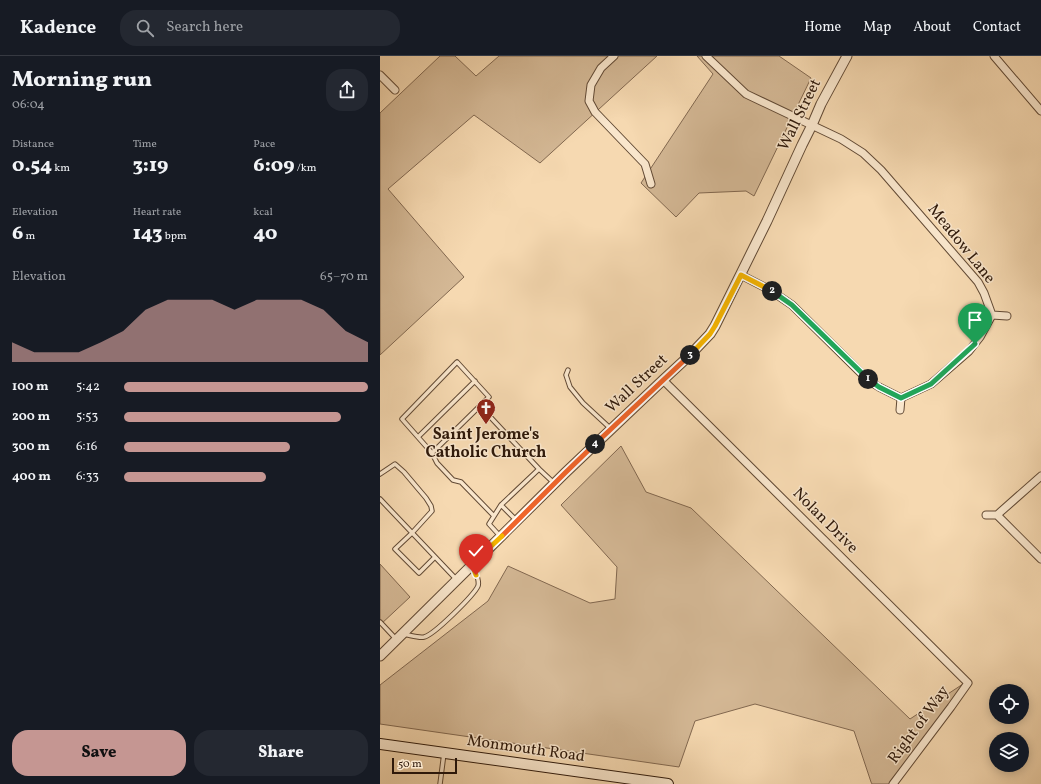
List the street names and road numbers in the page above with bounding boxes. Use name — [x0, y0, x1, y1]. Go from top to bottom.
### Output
street label: Wall Street — [773, 75, 827, 155]
street label: Meadow Lane — [922, 200, 1000, 288]
street label: Wall Street — [601, 349, 673, 419]
street label: Nolan Drive — [787, 483, 863, 559]
street label: Right of Way — [883, 681, 955, 769]
street label: Monmouth Road — [466, 730, 586, 768]

